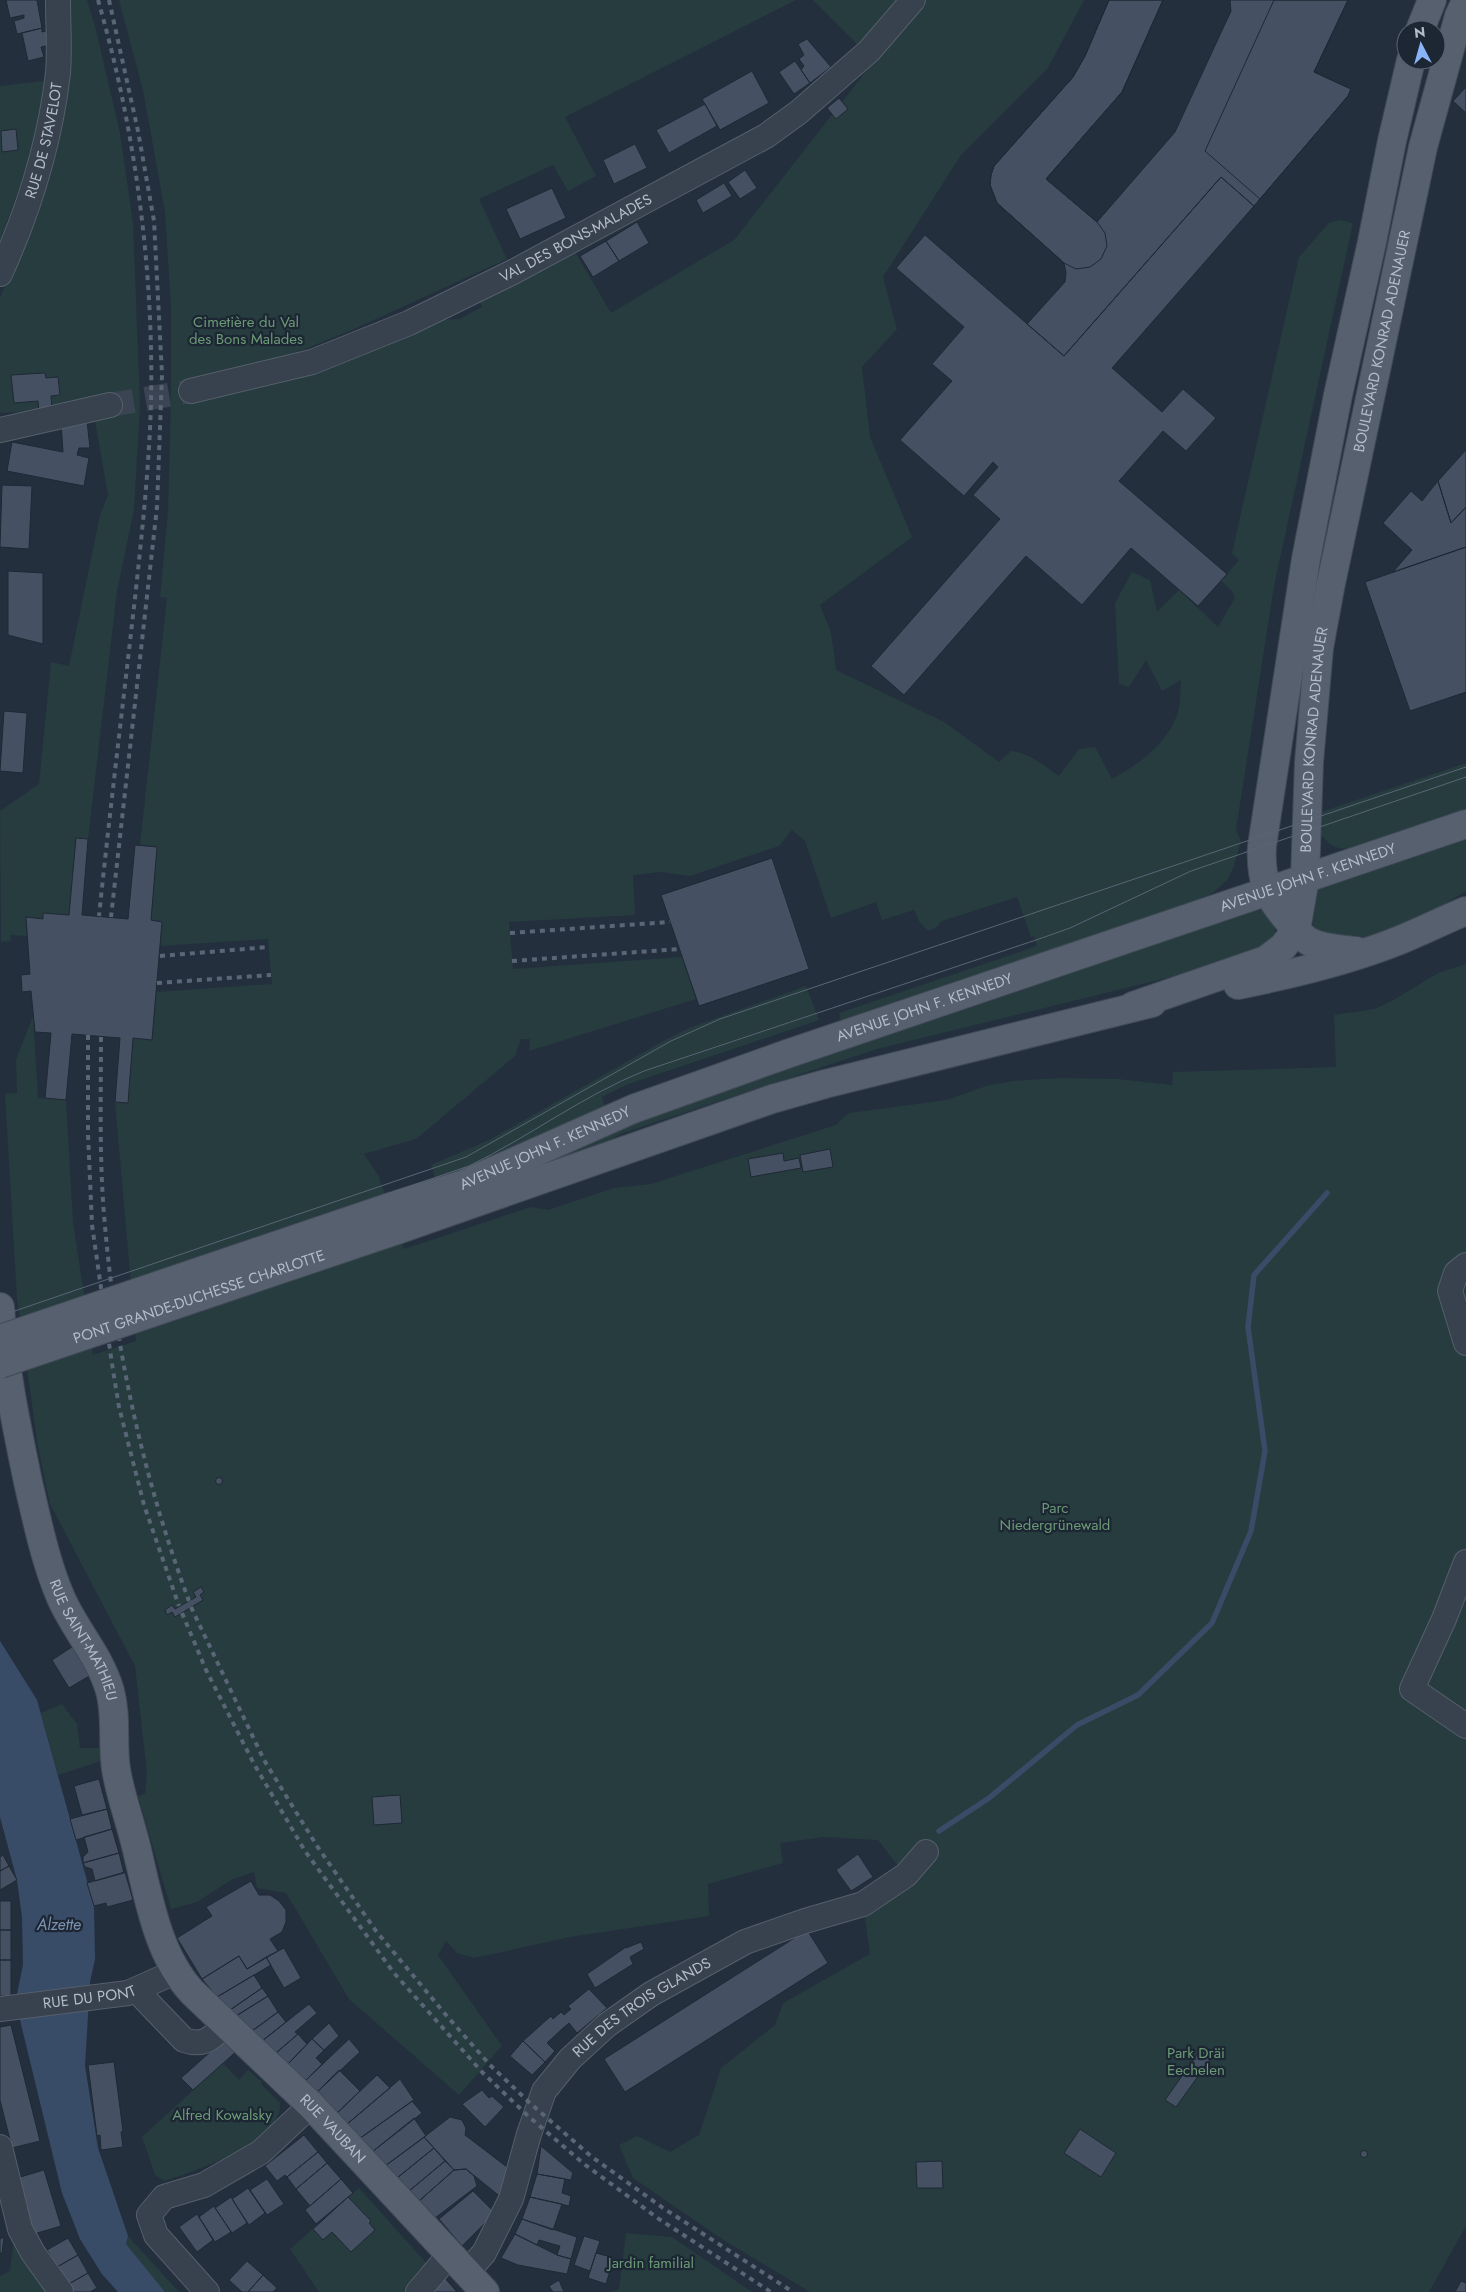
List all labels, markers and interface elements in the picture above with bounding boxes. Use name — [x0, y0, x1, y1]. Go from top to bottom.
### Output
north arrow — [1396, 20, 1446, 70]
text: N — [1413, 22, 1426, 43]
street label: RUE DE STAVELOT — [19, 81, 68, 201]
street label: VAL DES BONS-MALADES — [496, 188, 656, 288]
street label: BOULEVARD KONRAD ADENAUER — [1348, 228, 1416, 454]
park label: Cimetière du Val des Bons Malades — [189, 311, 303, 350]
street label: BOULEVARD KONRAD ADENAUER — [1295, 624, 1334, 853]
street label: AVENUE JOHN F. KENNEDY — [1217, 837, 1400, 918]
street label: AVENUE JOHN F. KENNEDY — [833, 967, 1016, 1048]
street label: AVENUE JOHN F. KENNEDY — [456, 1100, 634, 1196]
street label: PONT GRANDE-DUCHESSE CHARLOTTE — [70, 1244, 328, 1350]
park label: Parc Niedergrünewald — [1000, 1497, 1110, 1536]
street label: RUE SAINT-MATHIEU — [44, 1576, 123, 1703]
water label: Alzette — [36, 1913, 81, 1936]
street label: RUE DES TROIS GLANDS — [568, 1952, 715, 2063]
street label: RUE DU PONT — [42, 1980, 140, 2015]
park label: Park Dräi Eechelen — [1167, 2042, 1225, 2081]
street label: RUE VAUBAN — [295, 2089, 371, 2168]
park label: Alfred Kowalsky — [172, 2104, 272, 2126]
park label: Jardin familial — [606, 2252, 694, 2274]

